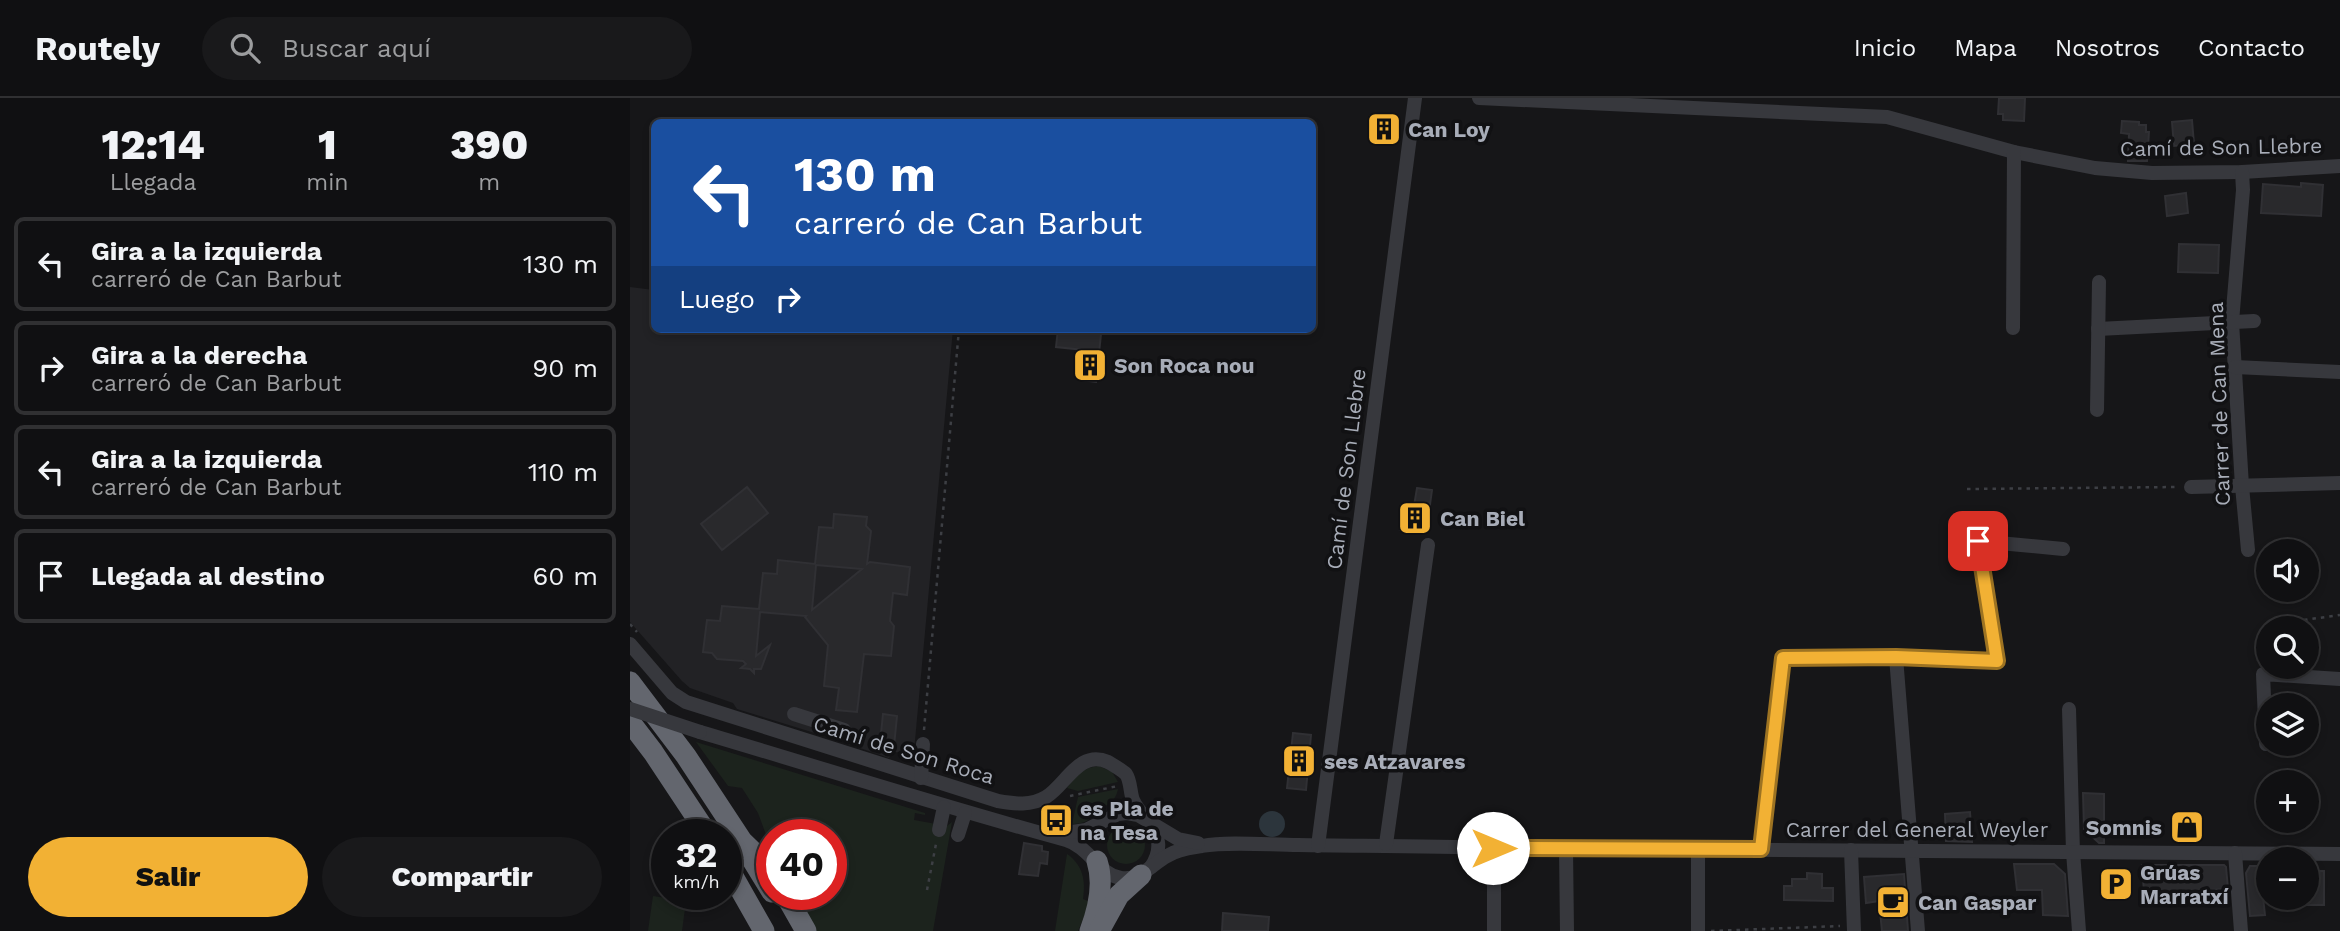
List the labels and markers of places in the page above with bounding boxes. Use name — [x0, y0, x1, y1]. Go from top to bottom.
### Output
building icon: Can Loy — [1365, 110, 1403, 148]
place label: Can Loy — [1408, 117, 1490, 142]
building icon: Son Roca nou — [1071, 346, 1109, 384]
place label: Son Roca nou — [1114, 353, 1255, 378]
building icon: Can Biel — [1396, 499, 1434, 537]
place label: Can Biel — [1440, 506, 1525, 531]
pin — [1948, 511, 2008, 571]
building icon: ses Atzavares — [1280, 742, 1318, 780]
place label: ses Atzavares — [1324, 749, 1465, 774]
place label: es Pla de na Tesa — [1080, 796, 1174, 845]
bus stop icon: es Pla de na Tesa — [1037, 801, 1075, 839]
shop icon: Somnis — [2168, 808, 2206, 846]
place label: Somnis — [2086, 815, 2162, 840]
place label: Grúas Marratxí — [2140, 860, 2229, 909]
parking icon: Grúas Marratxí — [2097, 865, 2135, 903]
cafe icon: Can Gaspar — [1874, 883, 1912, 921]
place label: Can Gaspar — [1918, 890, 2036, 915]

